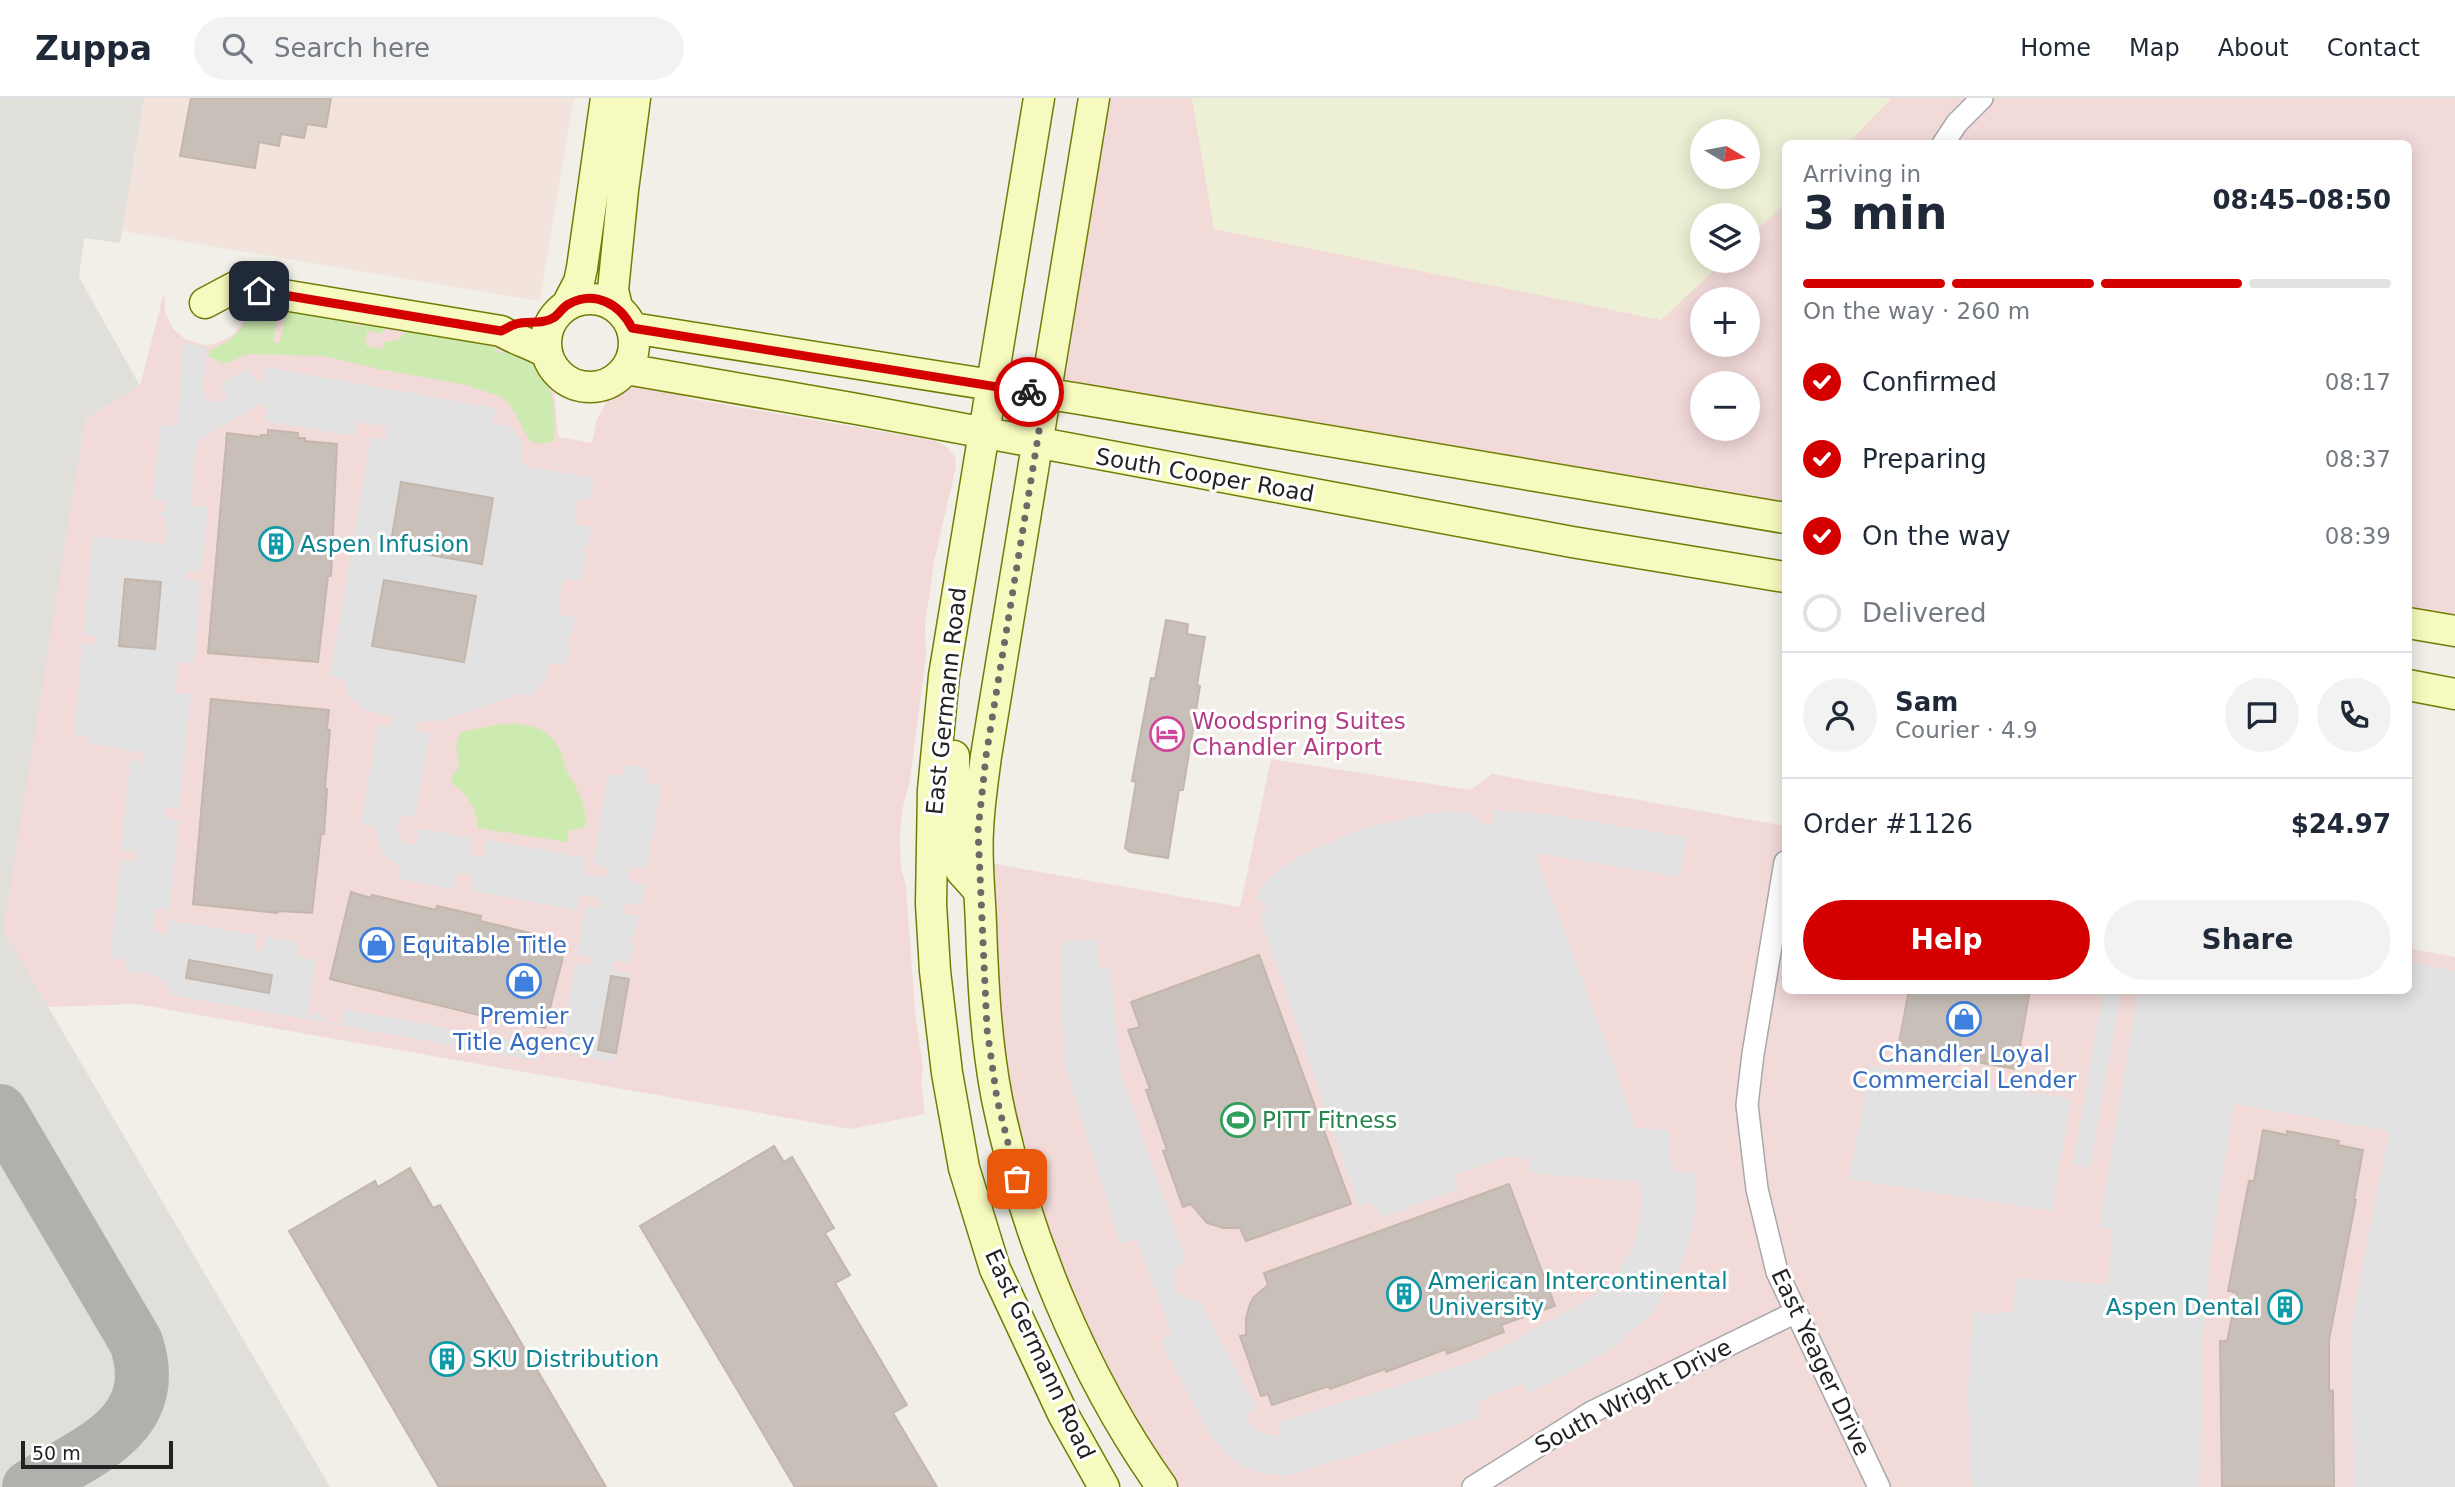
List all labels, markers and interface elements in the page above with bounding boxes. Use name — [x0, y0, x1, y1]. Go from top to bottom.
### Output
search box — [194, 17, 684, 80]
text: Zuppa — [35, 29, 152, 68]
icon: search — [218, 29, 256, 67]
text: Search here — [274, 33, 430, 63]
text: Home — [2020, 34, 2091, 62]
text: Map — [2129, 34, 2180, 62]
text: About — [2218, 34, 2289, 62]
text: Contact — [2327, 34, 2420, 62]
north arrow — [1690, 119, 1760, 189]
map controls — [1690, 119, 1760, 441]
text: Arriving in — [1803, 161, 1921, 187]
text: 08:45–08:50 — [2212, 185, 2391, 215]
text: 3 min — [1803, 186, 1947, 240]
button: layers — [1690, 203, 1760, 273]
pin — [229, 261, 289, 321]
icon: home — [240, 272, 278, 310]
button: + — [1690, 287, 1760, 357]
text: On the way · 260 m — [1803, 298, 2030, 324]
courier — [994, 357, 1064, 427]
icon: check — [1803, 363, 1841, 401]
text: Confirmed — [1862, 367, 1997, 397]
text: 08:17 — [2325, 369, 2391, 395]
button: − — [1690, 371, 1760, 441]
icon: bike — [1010, 373, 1048, 411]
icon: check — [1803, 440, 1841, 478]
street label: South Cooper Road — [1094, 443, 1316, 507]
text: Preparing — [1862, 444, 1987, 474]
text: 08:37 — [2325, 446, 2391, 472]
icon: check — [1803, 517, 1841, 555]
text: On the way — [1862, 521, 2011, 551]
text: 08:39 — [2325, 523, 2391, 549]
building icon: Aspen Infusion — [257, 525, 295, 563]
place label: Aspen Infusion — [300, 531, 469, 557]
street label: East Germann Road — [921, 586, 971, 816]
text: Delivered — [1862, 598, 1986, 628]
button: person — [1803, 678, 1877, 752]
button: chat — [2225, 678, 2299, 752]
button: phone — [2317, 678, 2391, 752]
text: Sam — [1895, 687, 1958, 717]
place label: Woodspring Suites Chandler Airport — [1192, 708, 1406, 760]
hotel icon: Woodspring Suites Chandler Airport — [1148, 715, 1186, 753]
text: Courier · 4.9 — [1895, 717, 2038, 743]
text: Order #1126 — [1803, 809, 1973, 839]
text: $24.97 — [2291, 809, 2391, 839]
button: Help — [1803, 900, 2090, 980]
button: Share — [2104, 900, 2391, 980]
shop icon: Equitable Title — [358, 926, 396, 964]
place label: Equitable Title — [402, 932, 567, 958]
shop icon: Premier Title Agency — [505, 962, 543, 1000]
shop icon: Chandler Loyal Commercial Lender — [1945, 1000, 1983, 1038]
place label: Premier Title Agency — [452, 1003, 595, 1055]
place label: Chandler Loyal Commercial Lender — [1852, 1041, 2077, 1093]
sports icon: PITT Fitness — [1219, 1101, 1257, 1139]
place label: PITT Fitness — [1262, 1107, 1397, 1133]
pin — [987, 1149, 1047, 1209]
icon: bag — [998, 1160, 1036, 1198]
street label: East Germann Road — [980, 1245, 1100, 1463]
street label: East Yeager Drive — [1766, 1265, 1876, 1459]
place label: American Intercontinental University — [1428, 1268, 1728, 1320]
building icon: American Intercontinental University — [1385, 1275, 1423, 1313]
building icon: Aspen Dental — [2266, 1288, 2304, 1326]
place label: Aspen Dental — [2106, 1294, 2260, 1320]
street label: South Wright Drive — [1530, 1333, 1736, 1459]
building icon: SKU Distribution — [428, 1340, 466, 1378]
place label: SKU Distribution — [472, 1346, 659, 1372]
scale bar — [21, 1438, 173, 1470]
text: 50 m — [32, 1442, 81, 1464]

